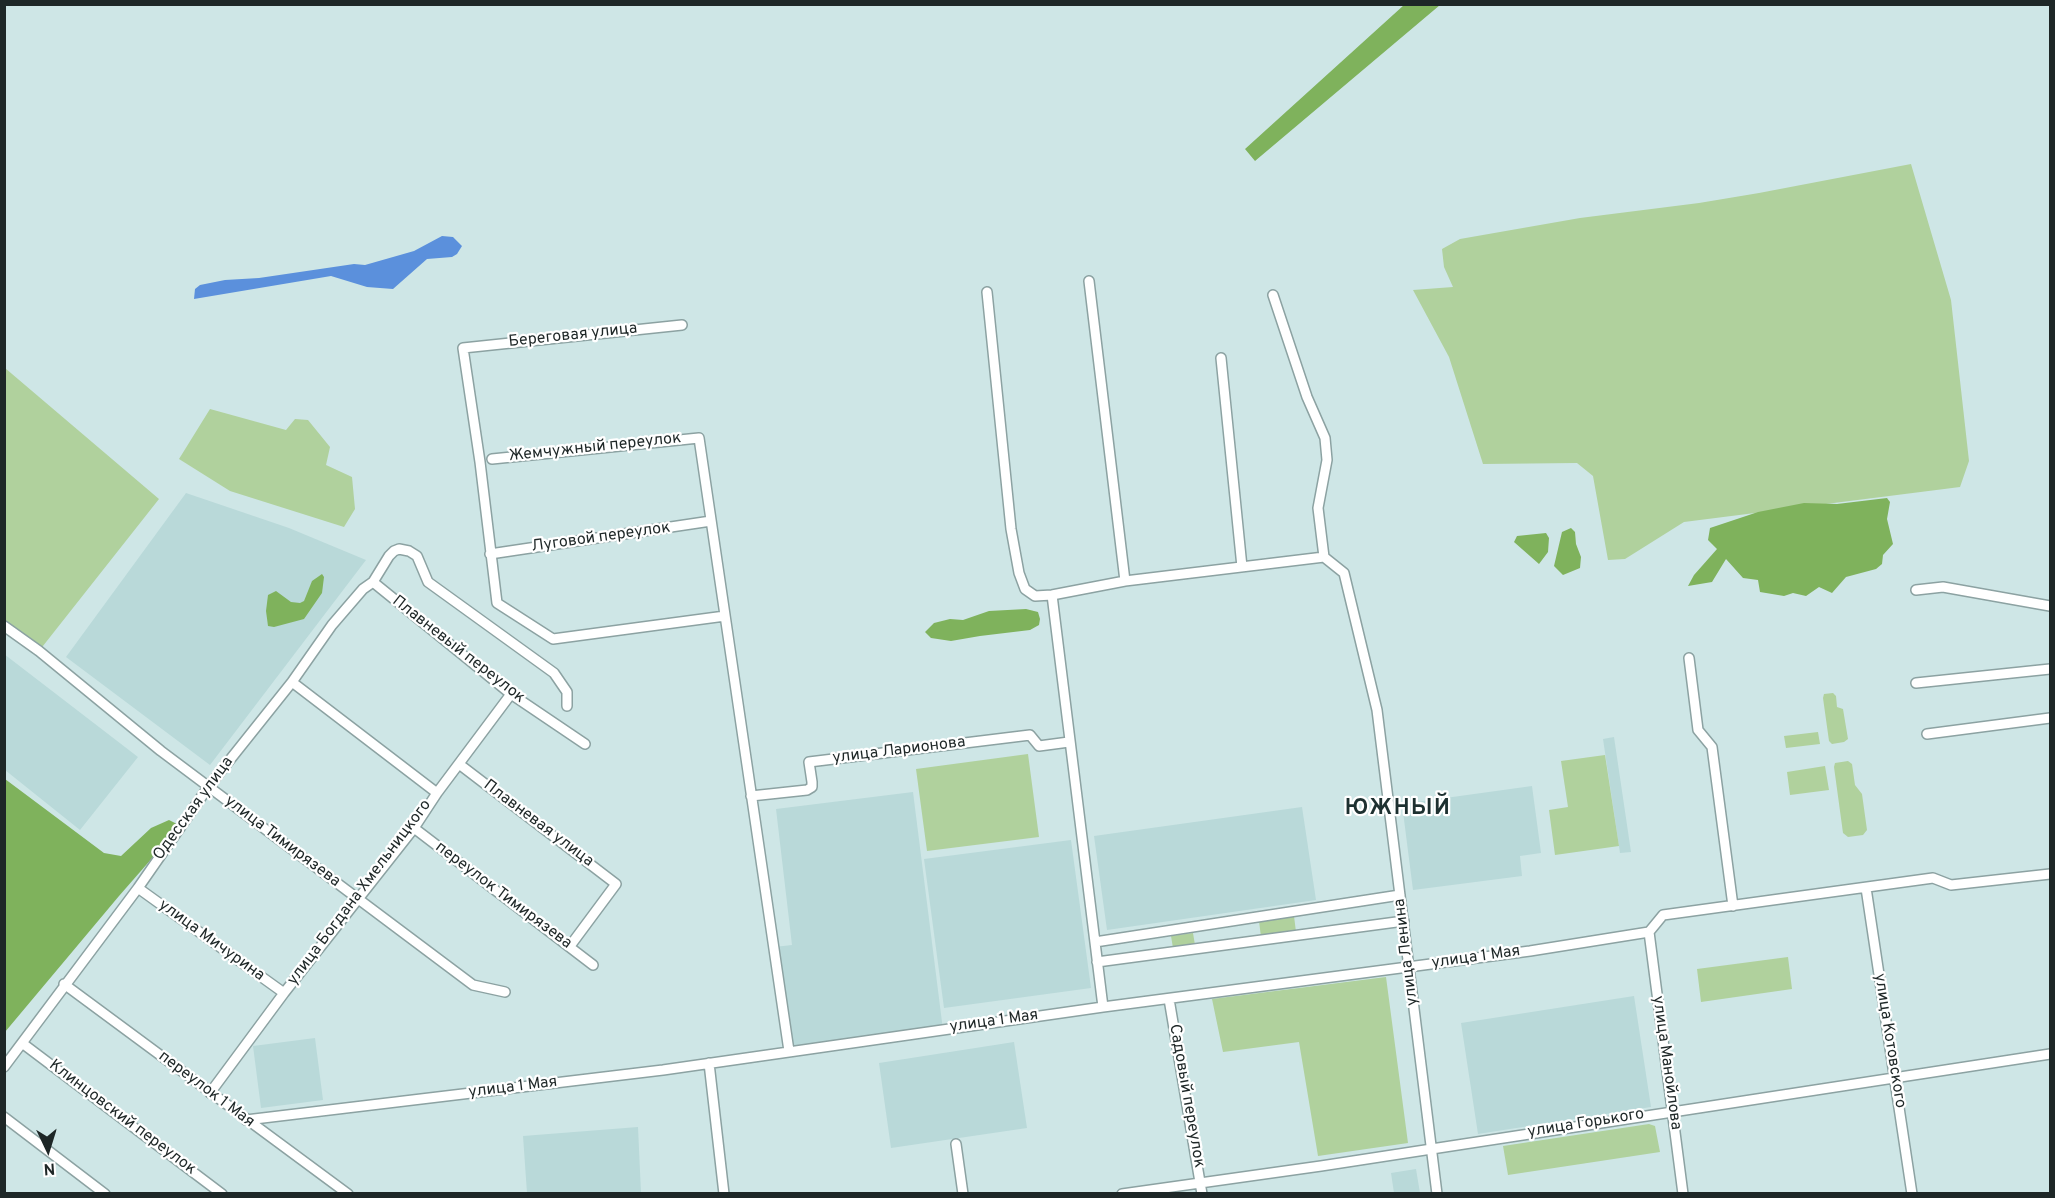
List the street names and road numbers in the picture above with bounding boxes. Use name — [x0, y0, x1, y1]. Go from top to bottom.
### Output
street label: Береговая улица — [508, 320, 638, 352]
street label: Жемчужный переулок — [508, 429, 682, 467]
street label: Луговой переулок — [530, 519, 672, 557]
street label: Плавневый переулок — [388, 592, 528, 708]
street label: улица Ларионова — [831, 733, 967, 769]
street label: Одесская улица — [150, 753, 238, 865]
street label: Плавневая улица — [479, 776, 597, 872]
street label: улица Тимирязева — [220, 792, 344, 892]
street label: улица Богдана Хмельницкого — [284, 796, 436, 990]
street label: переулок Тимирязева — [431, 838, 575, 954]
street label: улица Мичурина — [154, 896, 268, 986]
street label: улица Ленина — [1391, 897, 1423, 1007]
street label: улица 1 Мая — [1430, 942, 1522, 974]
street label: улица Котовского — [1869, 972, 1909, 1110]
street label: улица Манойлова — [1647, 995, 1685, 1131]
street label: улица 1 Мая — [948, 1006, 1040, 1038]
street label: Садовый переулок — [1164, 1023, 1208, 1169]
street label: переулок 1 Мая — [154, 1048, 258, 1132]
street label: Клинцовский переулок — [45, 1056, 199, 1180]
street label: улица 1 Мая — [467, 1073, 559, 1103]
street label: улица Горького — [1526, 1105, 1646, 1143]

